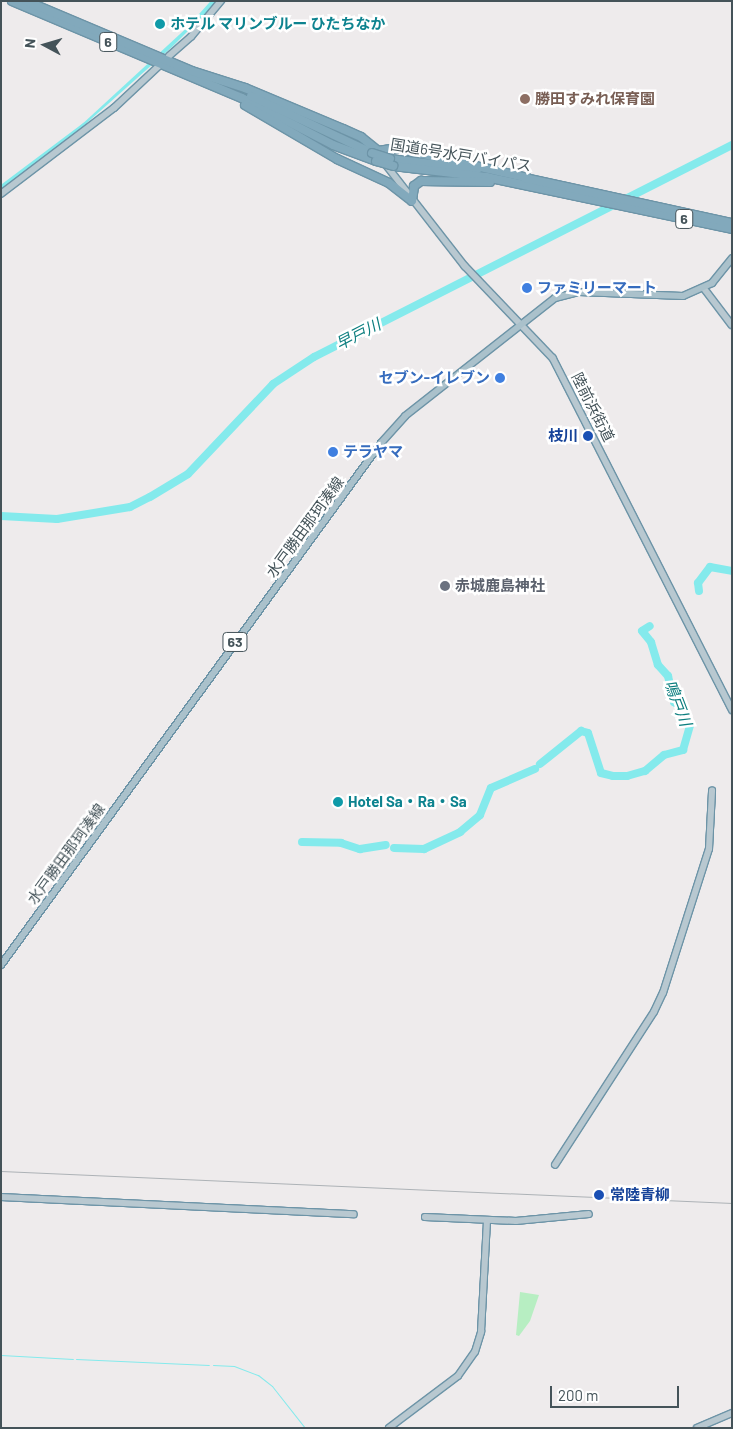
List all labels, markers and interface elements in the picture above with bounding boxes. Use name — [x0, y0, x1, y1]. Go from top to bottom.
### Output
place label: ホテル マリンブルー ひたちなか — [170, 15, 386, 33]
marker: ホテル マリンブルー ひたちなか — [154, 18, 166, 30]
north arrow — [20, 20, 70, 70]
road number: 6 — [98, 31, 118, 54]
text: N — [21, 38, 39, 49]
place label: 勝田すみれ保育園 — [535, 90, 655, 108]
marker: 勝田すみれ保育園 — [519, 93, 531, 105]
street label: 国道6号水戸バイパス — [389, 135, 533, 175]
road number: 6 — [674, 208, 694, 230]
place label: ファミリーマート — [537, 279, 657, 297]
marker: ファミリーマート — [521, 282, 533, 294]
water label: 早戸川 — [332, 315, 384, 353]
place label: セブン-イレブン — [379, 369, 490, 387]
street label: 陸前浜街道 — [568, 370, 618, 444]
marker: セブン-イレブン — [494, 372, 506, 384]
place label: 枝川 — [548, 427, 578, 445]
marker: 枝川 — [582, 430, 594, 442]
place label: テラヤマ — [343, 443, 403, 461]
marker: テラヤマ — [327, 446, 339, 458]
street label: 水戸勝田那珂湊線 — [262, 473, 348, 581]
place label: 赤城鹿島神社 — [455, 577, 545, 595]
marker: 赤城鹿島神社 — [439, 580, 451, 592]
road number: 63 — [221, 630, 249, 654]
water label: 鳴戸川 — [660, 677, 696, 729]
place label: Hotel Sa・Ra・Sa — [348, 793, 467, 811]
marker: Hotel Sa・Ra・Sa — [332, 796, 344, 808]
street label: 水戸勝田那珂湊線 — [23, 800, 109, 908]
place label: 常陸青柳 — [610, 1186, 670, 1204]
marker: 常陸青柳 — [592, 1188, 606, 1202]
scale bar — [553, 1376, 682, 1408]
text: 200 m — [558, 1386, 598, 1404]

